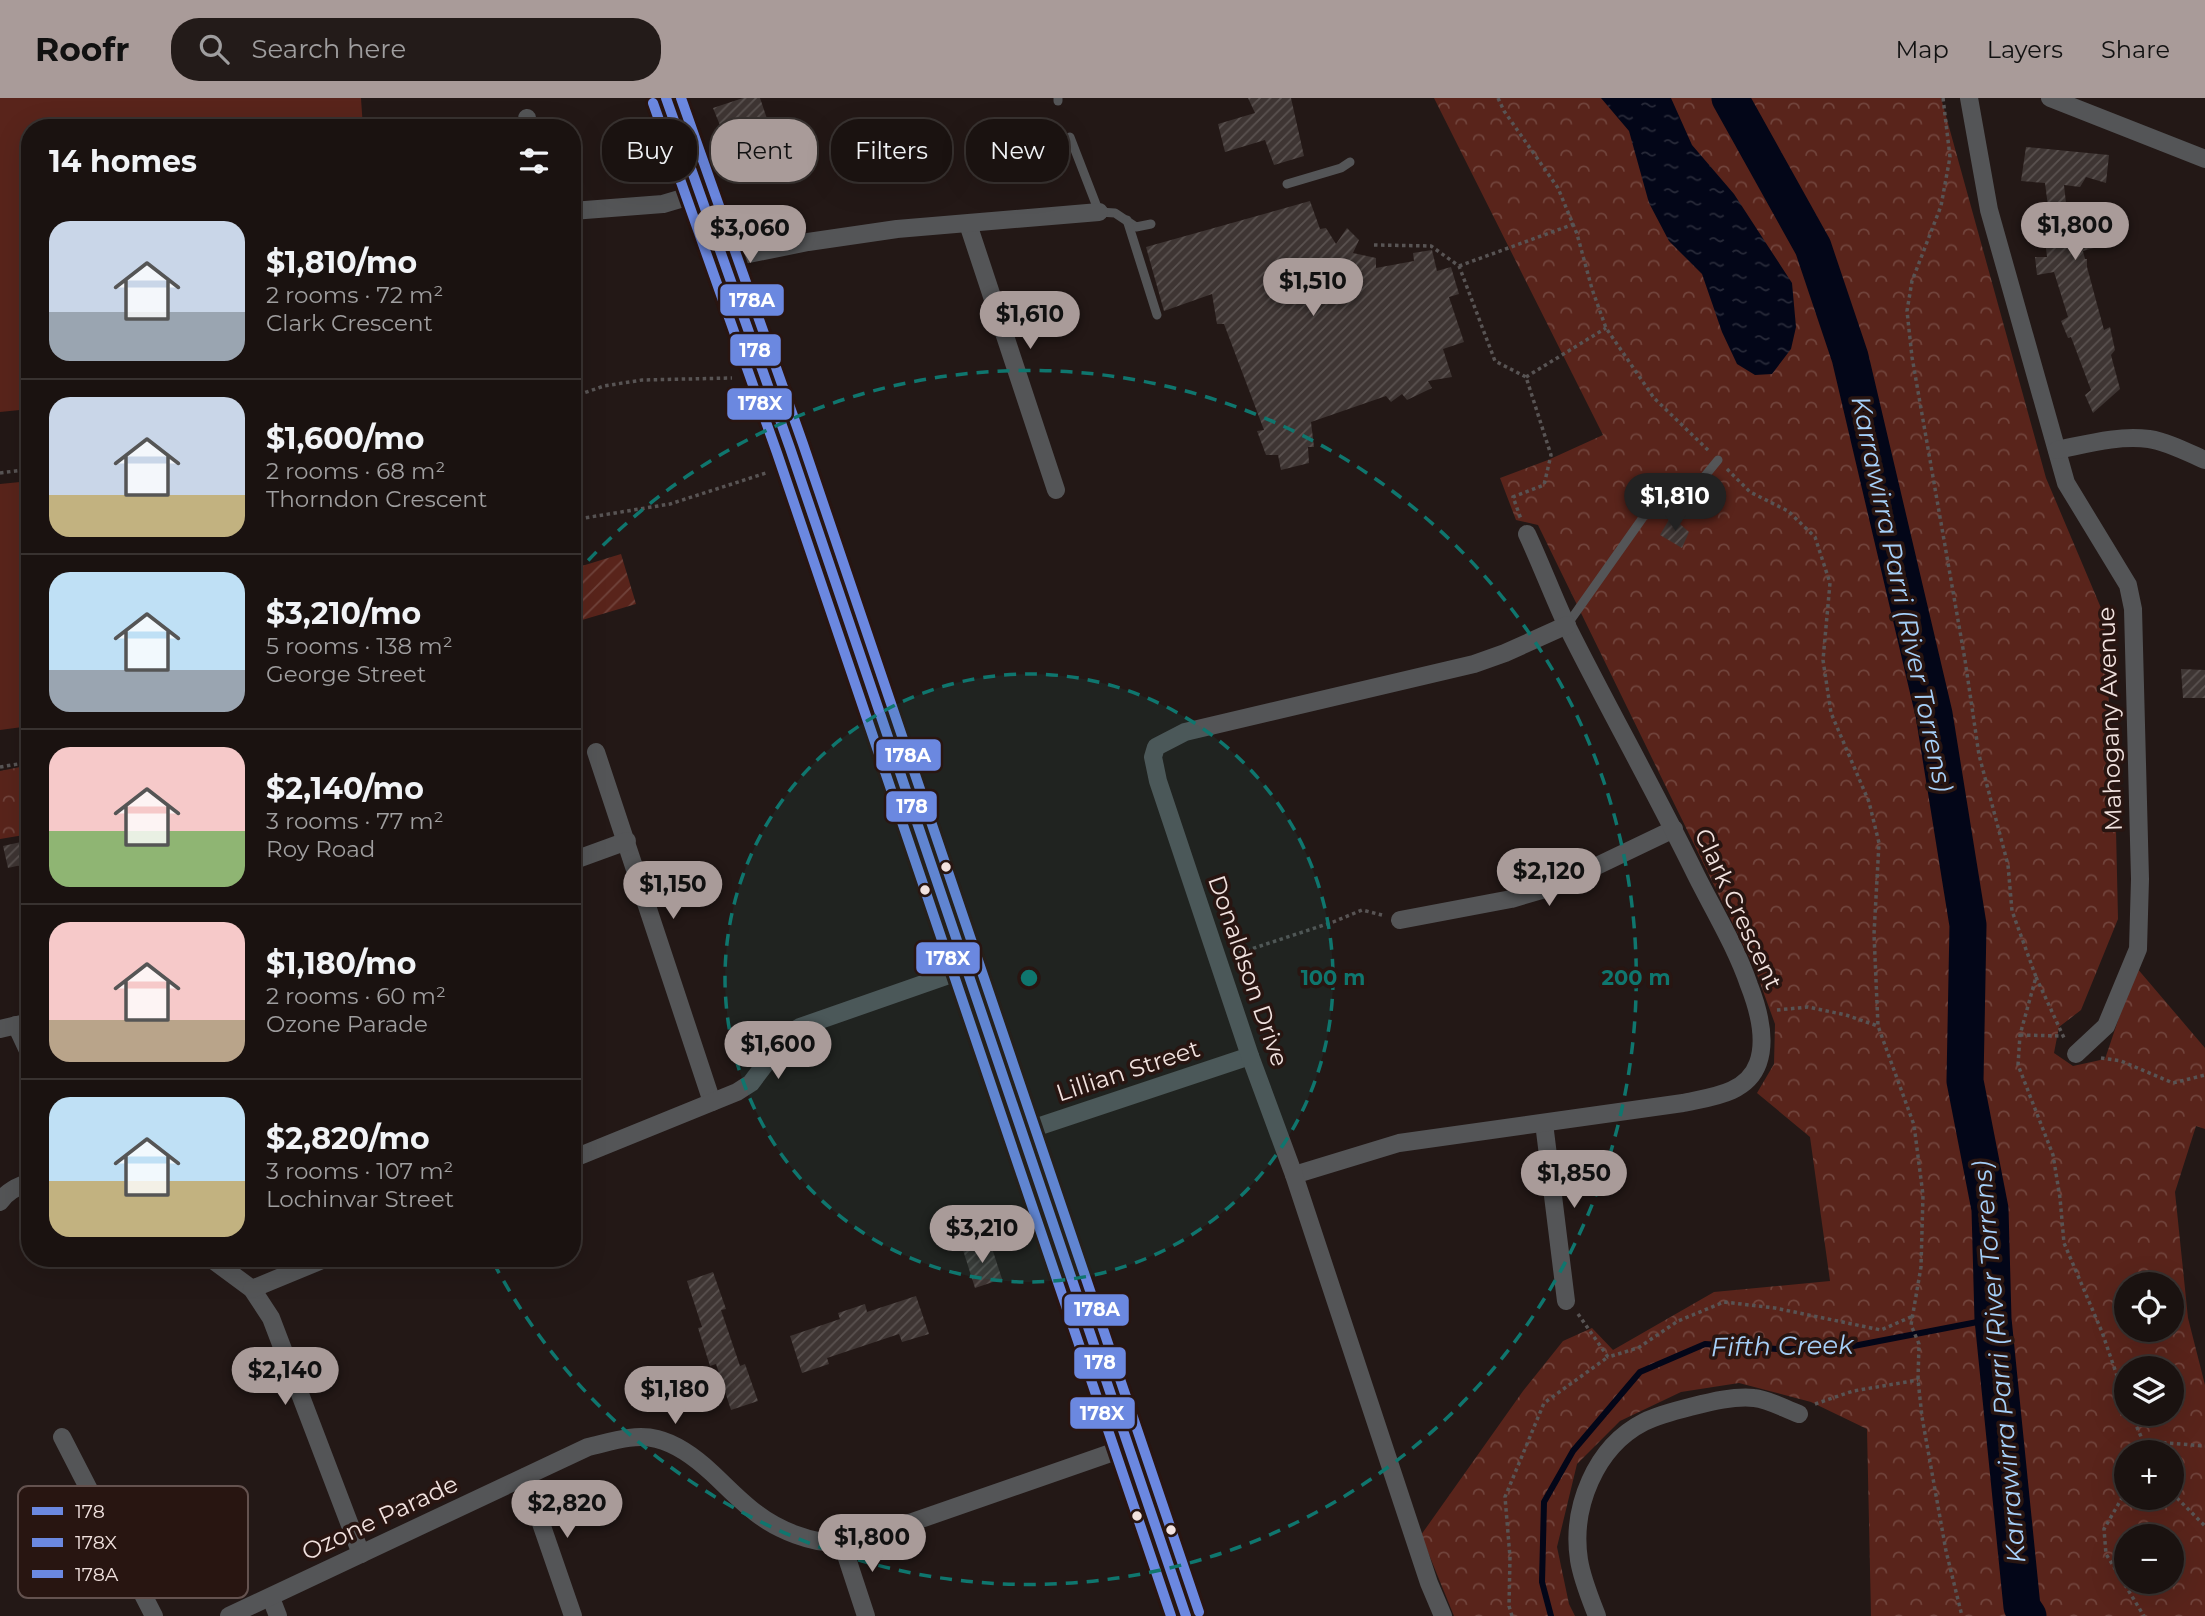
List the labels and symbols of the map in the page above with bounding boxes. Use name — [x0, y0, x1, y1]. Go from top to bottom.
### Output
pin: $1,800 — [2018, 202, 2132, 262]
pin: $3,060 — [693, 206, 807, 265]
pin: $1,510 — [1256, 258, 1370, 318]
line badge: 178A — [719, 283, 785, 317]
text: 178A — [729, 289, 775, 312]
pin: $1,610 — [973, 292, 1087, 351]
line badge: 178 — [729, 333, 782, 367]
text: 178 — [739, 339, 771, 362]
line badge: 178X — [726, 387, 793, 421]
text: 178X — [738, 392, 783, 415]
water label: Karrawirra Parri (River Torrens) — [1844, 393, 1960, 795]
pin: $1,810 — [1618, 474, 1732, 533]
street label: Mahogany Avenue — [2091, 606, 2128, 832]
line badge: 178A — [875, 738, 942, 772]
text: 178A — [885, 744, 931, 767]
line badge: 178 — [885, 790, 938, 823]
text: 178 — [896, 795, 928, 818]
street label: Clark Crescent — [1689, 824, 1788, 994]
pin: $2,120 — [1492, 848, 1606, 908]
unlabelled marker — [939, 860, 953, 874]
pin: $1,150 — [616, 862, 730, 921]
street label: Donaldson Drive — [1202, 872, 1295, 1070]
unlabelled marker — [918, 883, 932, 897]
line badge: 178X — [915, 941, 981, 975]
text: 178X — [926, 947, 971, 970]
text: 100 m — [1301, 965, 1365, 990]
text: 200 m — [1602, 965, 1670, 990]
centre of rings — [1017, 966, 1041, 990]
pin: $1,600 — [721, 1021, 835, 1081]
street label: Lillian Street — [1052, 1034, 1204, 1107]
pin: $1,850 — [1517, 1150, 1631, 1210]
water label: Karrawirra Parri (River Torrens) — [1965, 1159, 2033, 1565]
pin: $3,210 — [925, 1206, 1039, 1265]
line badge: 178A — [1063, 1293, 1130, 1327]
text: 178A — [1074, 1298, 1120, 1321]
water label: Fifth Creek — [1710, 1329, 1855, 1363]
line badge: 178 — [1073, 1346, 1127, 1380]
pin: $2,140 — [228, 1348, 342, 1407]
text: 178 — [1084, 1351, 1116, 1374]
pin: $1,180 — [618, 1366, 732, 1426]
line badge: 178X — [1069, 1396, 1136, 1430]
text: 178X — [1080, 1402, 1125, 1425]
street label: Ozone Parade — [297, 1469, 462, 1566]
pin: $2,820 — [510, 1480, 624, 1540]
legend — [18, 1486, 248, 1598]
text: 178 — [75, 1500, 105, 1523]
unlabelled marker — [1130, 1509, 1144, 1523]
pin: $1,800 — [815, 1514, 929, 1574]
unlabelled marker — [1164, 1523, 1178, 1537]
text: 178X — [75, 1531, 117, 1554]
text: 178A — [75, 1563, 119, 1586]

